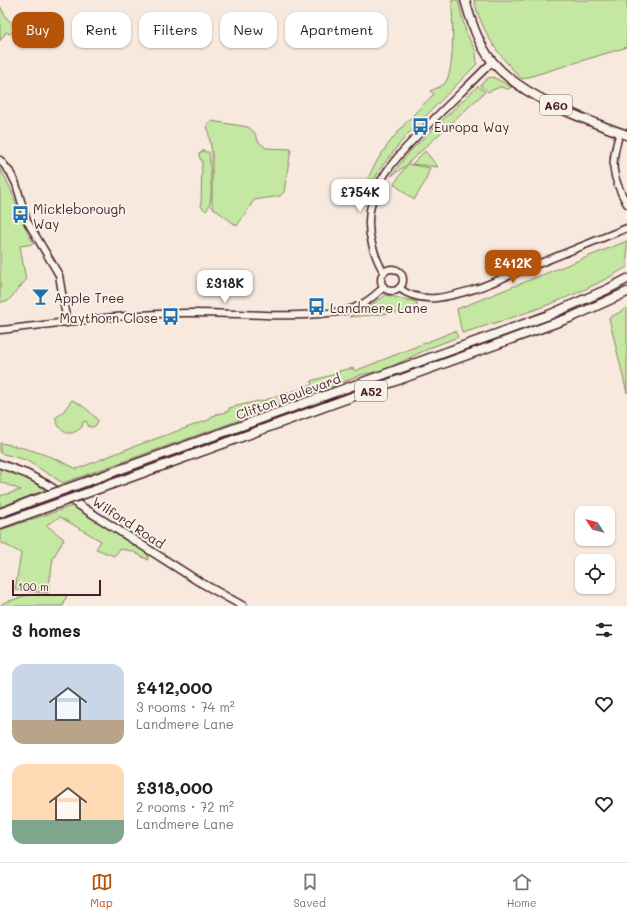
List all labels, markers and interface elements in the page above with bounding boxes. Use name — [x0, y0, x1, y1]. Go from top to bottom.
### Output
chip: Buy — [12, 12, 64, 48]
chip: Rent — [72, 12, 131, 48]
chip: Filters — [139, 12, 212, 48]
chip: New — [220, 12, 277, 48]
chip: Apartment — [285, 12, 387, 48]
road number: A60 — [540, 95, 572, 115]
bus stop icon: Europa Way — [411, 116, 431, 136]
place label: Europa Way — [434, 118, 510, 135]
pin: £754K — [332, 179, 388, 213]
text: £754K — [340, 183, 380, 200]
place label: Mickleborough Way — [33, 200, 125, 232]
bus stop icon: Mickleborough Way — [10, 205, 30, 225]
pin: £412K — [485, 250, 541, 284]
text: £412K — [494, 254, 532, 271]
pin: £318K — [197, 270, 253, 304]
text: £318K — [206, 274, 244, 291]
bar icon: Apple Tree — [31, 287, 51, 307]
place label: Apple Tree — [54, 289, 124, 306]
bus stop icon: Landmere Lane — [307, 297, 327, 317]
place label: Landmere Lane — [330, 299, 428, 316]
bus stop icon: Maythorn Close — [161, 307, 181, 327]
place label: Maythorn Close — [59, 309, 158, 326]
street label: Clifton Boulevard — [233, 369, 343, 423]
road number: A52 — [355, 381, 387, 401]
street label: Wilford Road — [90, 492, 168, 552]
north arrow — [575, 506, 615, 546]
map controls — [575, 506, 615, 594]
button: locate — [575, 554, 615, 594]
scale bar — [12, 578, 101, 597]
text: 100 m — [18, 579, 49, 594]
text: 3 homes — [12, 619, 81, 641]
icon: filters — [593, 619, 615, 641]
text: £412,000 — [136, 676, 212, 698]
icon: home — [44, 680, 92, 728]
icon: heart — [593, 693, 615, 715]
text: 3 rooms · 74 m² — [136, 698, 235, 715]
text: Landmere Lane — [136, 715, 234, 732]
text: £318,000 — [136, 776, 213, 798]
icon: home — [44, 780, 92, 828]
icon: heart — [593, 793, 615, 815]
text: 2 rooms · 72 m² — [136, 798, 234, 815]
text: Landmere Lane — [136, 815, 234, 832]
tab: Map — [90, 871, 113, 910]
tab: Saved — [293, 871, 326, 910]
tab: Home — [507, 871, 537, 910]

